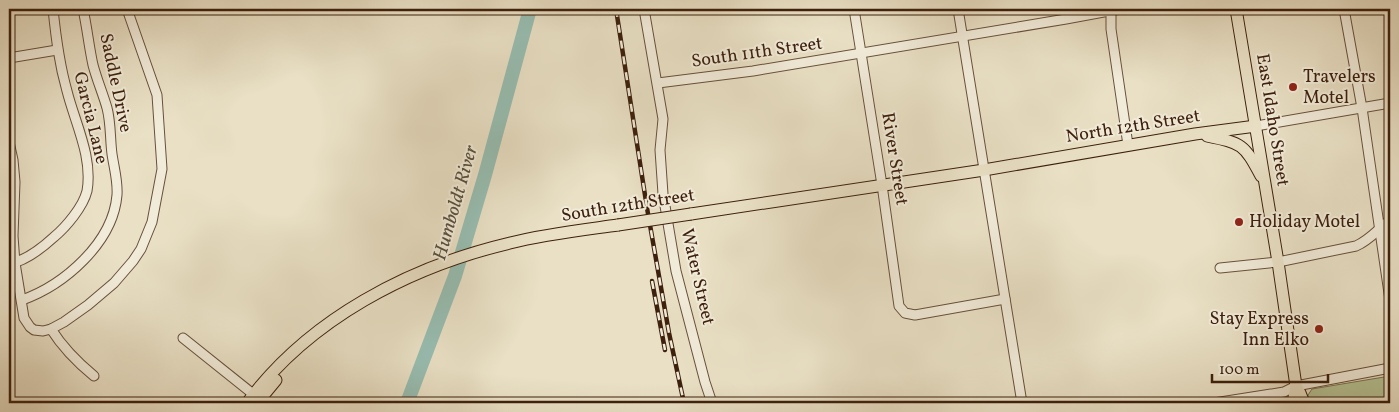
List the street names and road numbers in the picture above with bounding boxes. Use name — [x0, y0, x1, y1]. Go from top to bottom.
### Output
street label: Saddle Drive — [92, 31, 138, 135]
street label: South 11th Street — [690, 31, 824, 75]
street label: East Idaho Street — [1249, 52, 1295, 188]
street label: Garcia Lane — [66, 69, 114, 167]
street label: North 12th Street — [1064, 104, 1202, 150]
street label: River Street — [874, 111, 914, 207]
street label: South 12th Street — [559, 183, 697, 229]
street label: Water Street — [674, 226, 720, 328]

